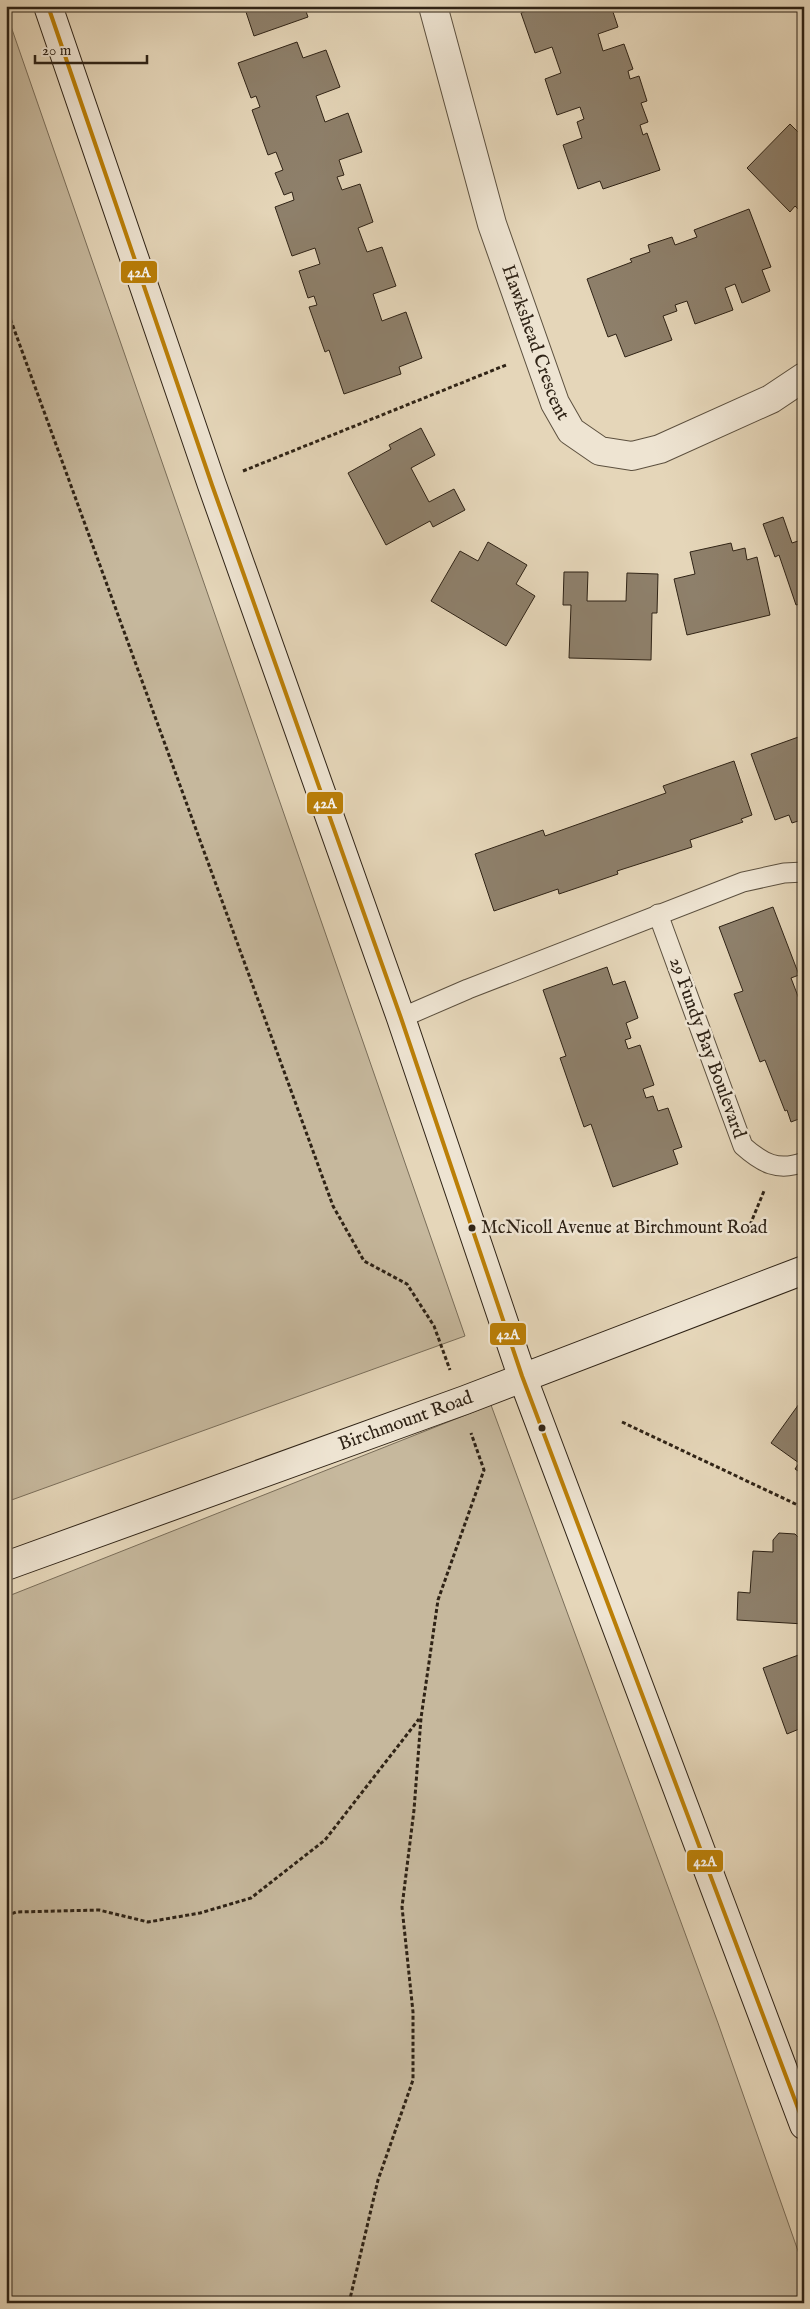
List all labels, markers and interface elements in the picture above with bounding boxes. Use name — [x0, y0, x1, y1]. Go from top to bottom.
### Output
scale bar — [35, 32, 148, 64]
text: 20 m — [42, 41, 72, 60]
line badge: 42A — [120, 260, 158, 284]
street label: Hawkshead Crescent — [495, 262, 575, 425]
text: 42A — [128, 264, 152, 282]
line badge: 42A — [306, 791, 344, 815]
text: 42A — [314, 795, 338, 813]
street label: 29 Fundy Bay Boulevard — [663, 954, 751, 1143]
place label: McNicoll Avenue at Birchmount Road — [481, 1217, 768, 1240]
marker: McNicoll Avenue at Birchmount Road — [467, 1223, 477, 1233]
line badge: 42A — [489, 1322, 527, 1346]
text: 42A — [497, 1326, 521, 1344]
street label: Birchmount Road — [335, 1386, 477, 1457]
unlabelled marker — [537, 1423, 547, 1433]
line badge: 42A — [686, 1849, 724, 1873]
text: 42A — [694, 1853, 718, 1871]

